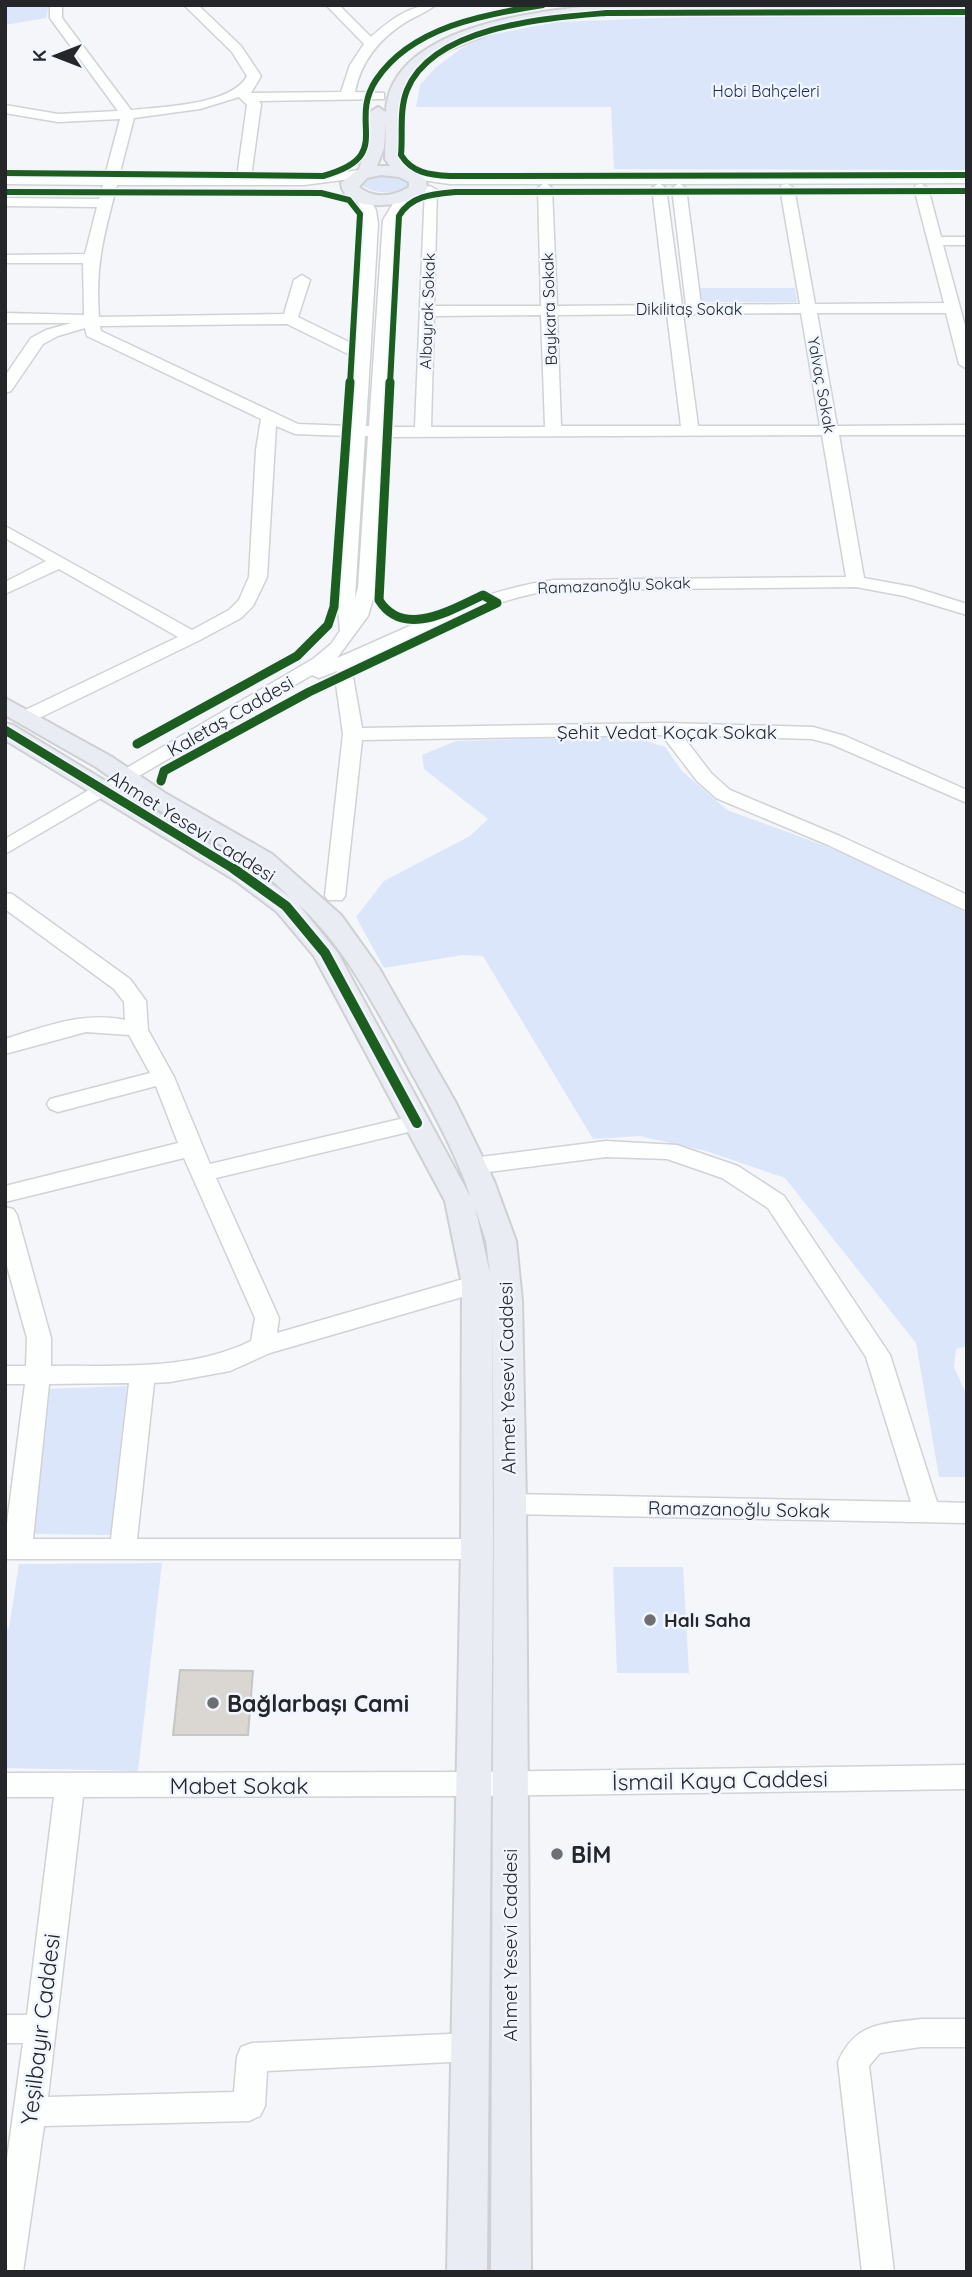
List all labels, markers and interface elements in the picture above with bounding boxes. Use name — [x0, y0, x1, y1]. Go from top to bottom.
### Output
north arrow — [21, 21, 91, 91]
text: K — [27, 50, 51, 62]
park label: Hobi Bahçeleri — [712, 81, 820, 101]
street label: Albayrak Sokak — [415, 252, 439, 370]
street label: Baykara Sokak — [537, 252, 561, 366]
street label: Dikilitaş Sokak — [636, 299, 742, 319]
street label: Yalvaç Sokak — [804, 335, 840, 435]
street label: Ramazanoğlu Sokak — [537, 572, 691, 598]
street label: Kaletaş Caddesi — [163, 670, 297, 762]
street label: Şehit Vedat Koçak Sokak — [557, 720, 777, 744]
street label: Ahmet Yesevi Caddesi — [104, 765, 280, 887]
street label: Ahmet Yesevi Caddesi — [493, 1281, 521, 1475]
street label: Ramazanoğlu Sokak — [648, 1495, 830, 1523]
place label: Halı Saha — [664, 1608, 751, 1632]
marker: Halı Saha — [642, 1612, 658, 1628]
place label: Bağlarbaşı Cami — [227, 1689, 409, 1718]
marker: Bağlarbaşı Cami — [205, 1695, 221, 1711]
street label: İsmail Kaya Caddesi — [612, 1764, 828, 1796]
street label: Mabet Sokak — [169, 1771, 309, 1800]
place label: BİM — [571, 1840, 611, 1869]
marker: BİM — [549, 1846, 565, 1862]
street label: Ahmet Yesevi Caddesi — [498, 1849, 522, 2041]
street label: Yeşilbayır Caddesi — [14, 1932, 66, 2126]

